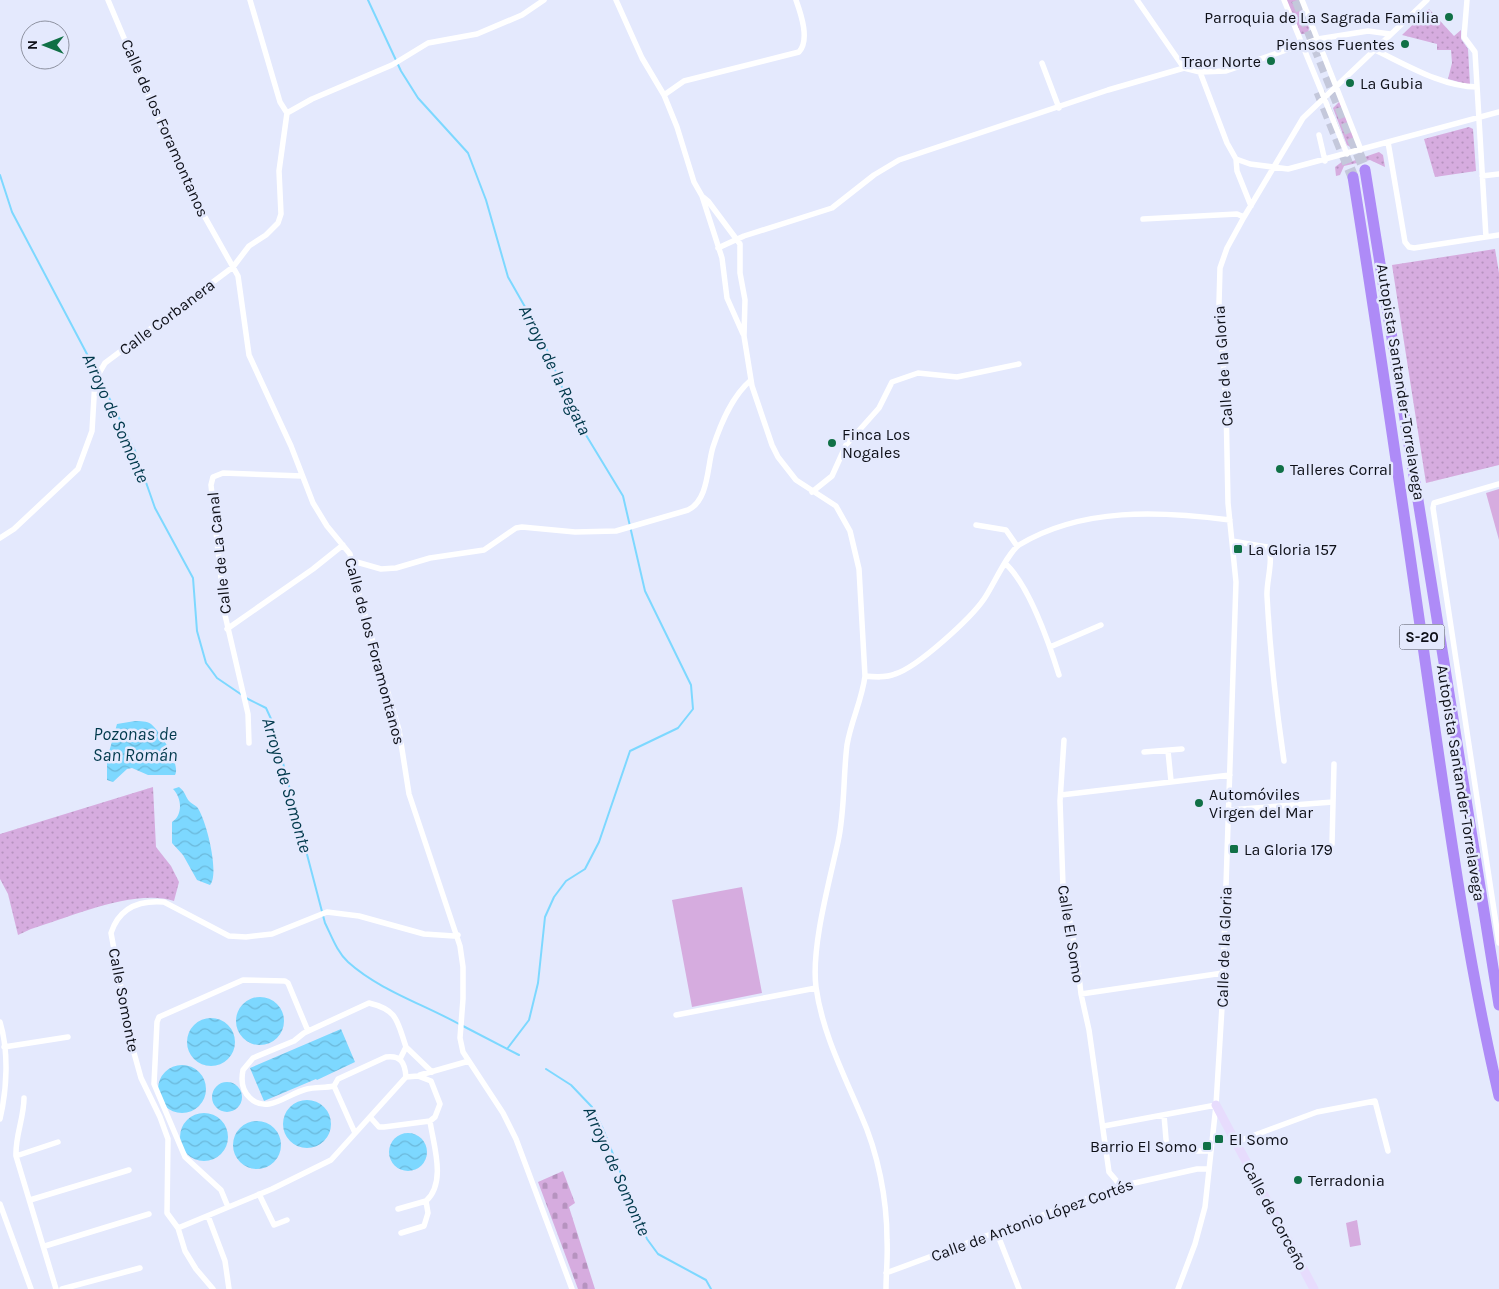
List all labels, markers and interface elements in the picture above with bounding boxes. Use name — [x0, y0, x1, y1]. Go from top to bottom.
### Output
place label: Parroquia de La Sagrada Familia — [1204, 8, 1439, 27]
marker: Parroquia de La Sagrada Familia — [1443, 11, 1455, 23]
north arrow — [20, 20, 70, 70]
place label: Piensos Fuentes — [1276, 35, 1395, 54]
street label: Calle de los Foramontanos — [117, 36, 213, 220]
marker: Piensos Fuentes — [1399, 38, 1411, 50]
text: N — [24, 40, 41, 50]
place label: Traor Norte — [1182, 52, 1261, 71]
marker: Traor Norte — [1265, 55, 1277, 67]
place label: La Gubia — [1360, 74, 1423, 93]
marker: La Gubia — [1344, 77, 1356, 89]
street label: Autopista Santander-Torrelavega — [1373, 262, 1429, 502]
street label: Calle Corbanera — [115, 275, 219, 359]
water label: Arroyo de la Regata — [514, 301, 596, 439]
street label: Calle de la Gloria — [1209, 305, 1237, 427]
water label: Arroyo de Somonte — [78, 350, 154, 486]
place label: Finca Los Nogales — [842, 425, 910, 462]
marker: Finca Los Nogales — [826, 437, 838, 449]
place label: Talleres Corral — [1290, 460, 1392, 479]
marker: Talleres Corral — [1274, 463, 1286, 475]
street label: Calle de La Canal — [203, 491, 235, 615]
place label: La Gloria 157 — [1248, 540, 1337, 559]
marker: La Gloria 157 — [1232, 543, 1244, 555]
street label: Calle de los Foramontanos — [341, 555, 409, 747]
road number: S-20 — [1400, 624, 1444, 650]
street label: Autopista Santander-Torrelavega — [1433, 663, 1489, 903]
water label: Arroyo de Somonte — [257, 715, 317, 855]
water label: Pozonas de San Román — [92, 723, 178, 766]
place label: Automóviles Virgen del Mar — [1209, 785, 1313, 822]
marker: Automóviles Virgen del Mar — [1193, 797, 1205, 809]
place label: La Gloria 179 — [1244, 840, 1333, 859]
marker: La Gloria 179 — [1228, 843, 1240, 855]
street label: Calle El Somo — [1054, 884, 1088, 984]
street label: Calle de la Gloria — [1212, 886, 1236, 1008]
street label: Calle Somonte — [105, 946, 143, 1054]
water label: Arroyo de Somonte — [579, 1103, 655, 1239]
place label: El Somo — [1229, 1130, 1288, 1149]
marker: El Somo — [1213, 1133, 1225, 1145]
place label: Barrio El Somo — [1090, 1137, 1197, 1156]
marker: Barrio El Somo — [1201, 1140, 1213, 1152]
street label: Calle de Corceño — [1238, 1158, 1312, 1274]
place label: Terradonia — [1308, 1171, 1385, 1190]
marker: Terradonia — [1292, 1174, 1304, 1186]
street label: Calle de Antonio López Cortés — [928, 1175, 1136, 1265]

